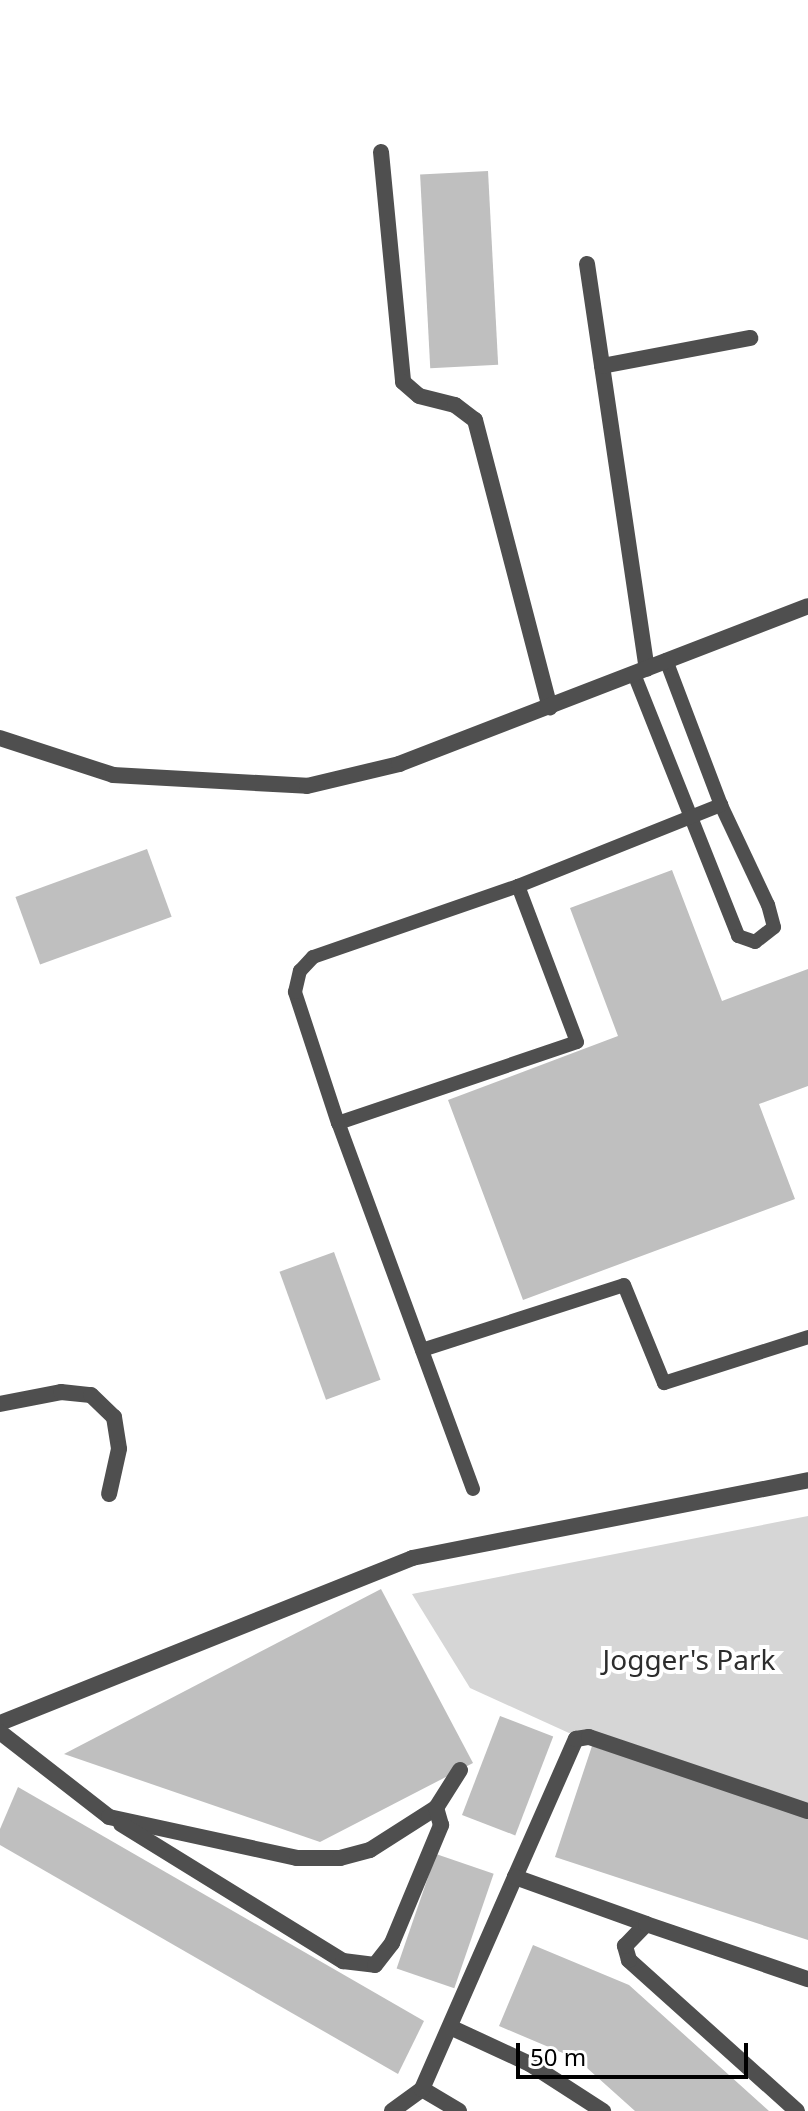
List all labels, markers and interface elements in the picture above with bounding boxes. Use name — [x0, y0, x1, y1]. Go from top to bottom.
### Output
park label: Jogger's Park — [603, 1642, 775, 1676]
scale bar — [520, 2027, 752, 2077]
text: 50 m — [530, 2040, 586, 2073]

